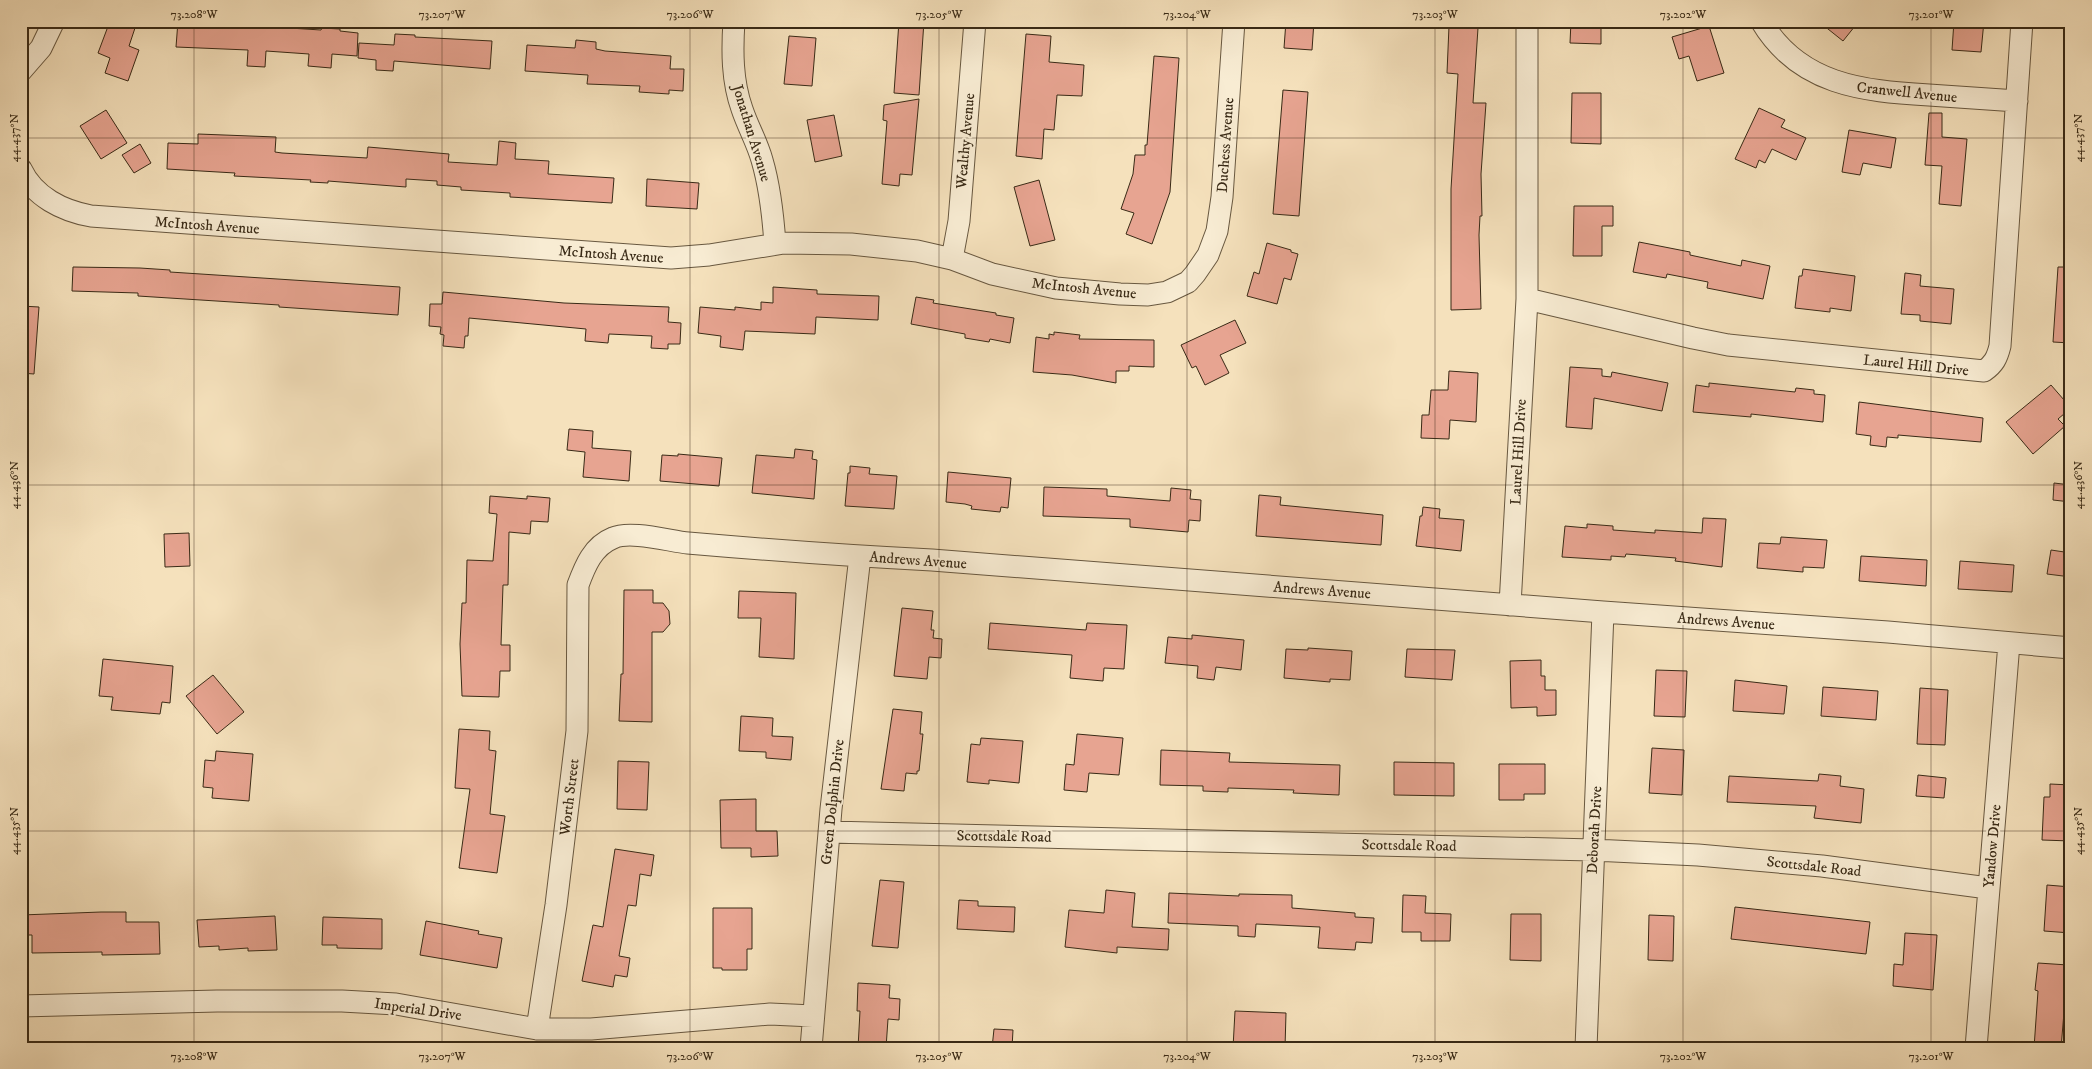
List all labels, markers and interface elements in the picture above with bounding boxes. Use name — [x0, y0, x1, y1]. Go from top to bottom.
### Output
text: 73.208°W — [171, 7, 218, 22]
text: 73.207°W — [418, 7, 467, 22]
text: 73.206°W — [666, 7, 715, 22]
text: 73.205°W — [916, 7, 963, 22]
text: 73.204°W — [1163, 7, 1212, 22]
text: 73.203°W — [1412, 7, 1459, 22]
text: 73.202°W — [1660, 7, 1707, 22]
text: 73.201°W — [1908, 7, 1955, 22]
street label: Cranwell Avenue — [1856, 78, 1958, 107]
street label: Jonathan Avenue — [727, 80, 775, 184]
street label: Wealthy Avenue — [952, 92, 979, 191]
street label: Duchess Avenue — [1213, 97, 1238, 193]
text: 44.437°N — [7, 114, 22, 162]
text: 44.437°N — [2071, 114, 2086, 162]
street label: McIntosh Avenue — [154, 212, 260, 239]
street label: McIntosh Avenue — [558, 241, 664, 268]
street label: McIntosh Avenue — [1031, 274, 1137, 303]
street label: Laurel Hill Drive — [1862, 351, 1970, 380]
street label: Laurel Hill Drive — [1506, 399, 1531, 505]
text: 44.436°N — [7, 461, 22, 509]
text: 44.436°N — [2071, 461, 2086, 509]
street label: Andrews Avenue — [869, 548, 967, 573]
street label: Andrews Avenue — [1273, 578, 1371, 603]
street label: Andrews Avenue — [1677, 609, 1775, 634]
street label: Green Dolphin Drive — [816, 738, 849, 866]
street label: Worth Street — [555, 757, 584, 838]
street label: Deborah Drive — [1583, 786, 1606, 875]
street label: Yandow Drive — [1979, 804, 2006, 889]
text: 44.435°N — [7, 807, 22, 855]
text: 44.435°N — [2071, 807, 2086, 855]
street label: Scottsdale Road — [956, 826, 1052, 847]
street label: Scottsdale Road — [1361, 835, 1457, 856]
street label: Scottsdale Road — [1766, 852, 1863, 881]
street label: Imperial Drive — [373, 994, 463, 1025]
text: 73.208°W — [171, 1049, 218, 1064]
text: 73.207°W — [418, 1049, 467, 1064]
text: 73.206°W — [666, 1049, 715, 1064]
text: 73.205°W — [916, 1049, 963, 1064]
text: 73.204°W — [1163, 1049, 1212, 1064]
text: 73.203°W — [1412, 1049, 1459, 1064]
text: 73.202°W — [1660, 1049, 1707, 1064]
text: 73.201°W — [1908, 1049, 1955, 1064]

